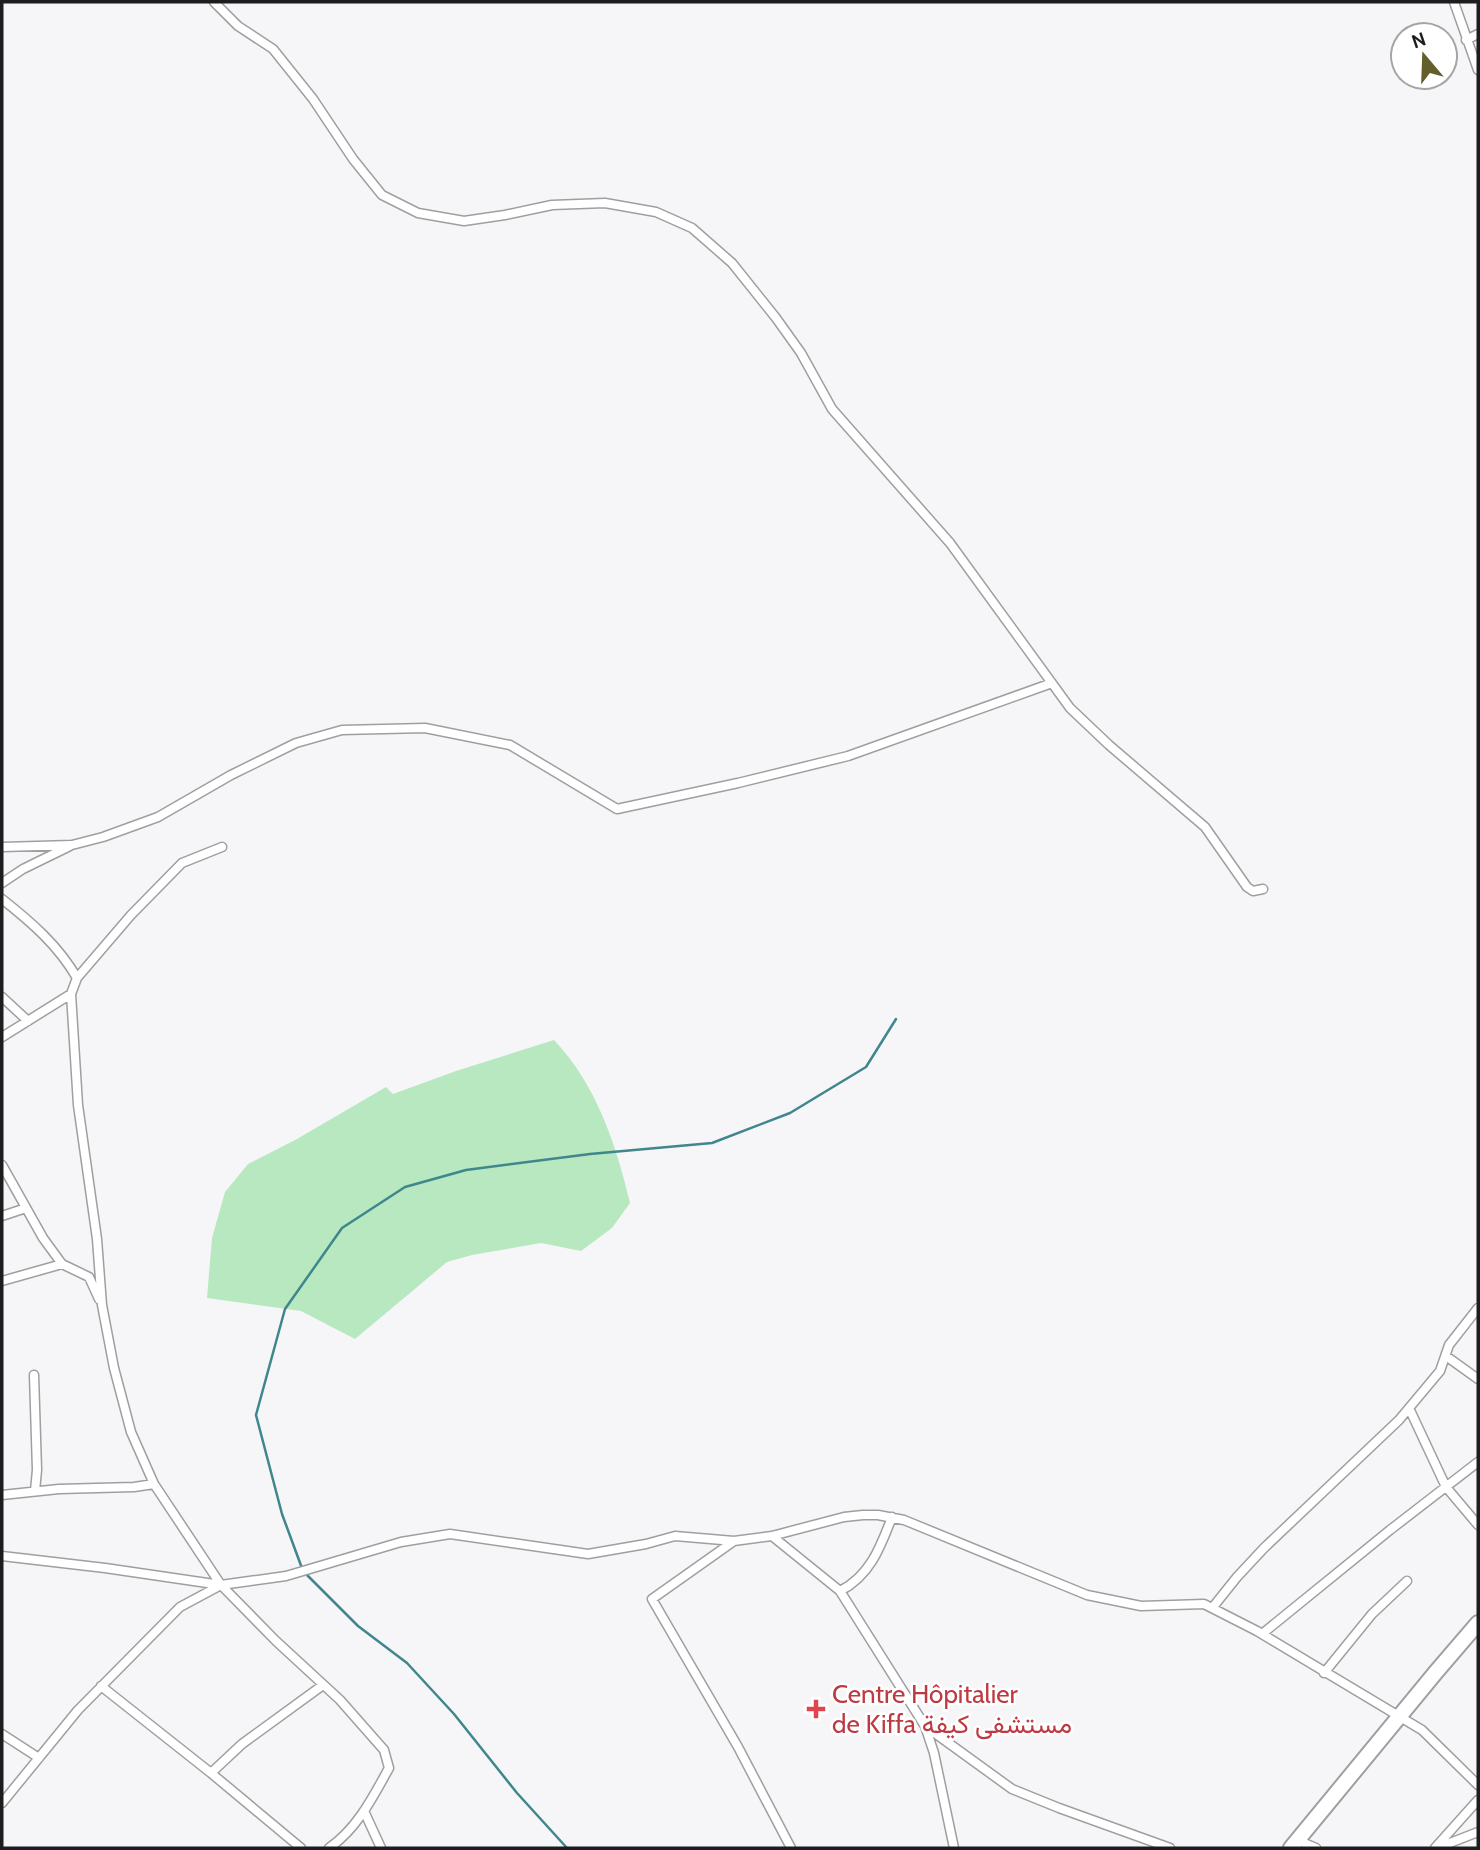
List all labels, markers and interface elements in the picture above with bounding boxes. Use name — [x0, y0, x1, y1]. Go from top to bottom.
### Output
north arrow — [1389, 21, 1459, 91]
text: N — [1409, 27, 1429, 53]
place label: Centre Hôpitalier de Kiffa مستشفى كيفة — [832, 1678, 1072, 1740]
marker: Centre Hôpitalier de Kiffa مستشفى كيفة — [806, 1699, 826, 1719]

